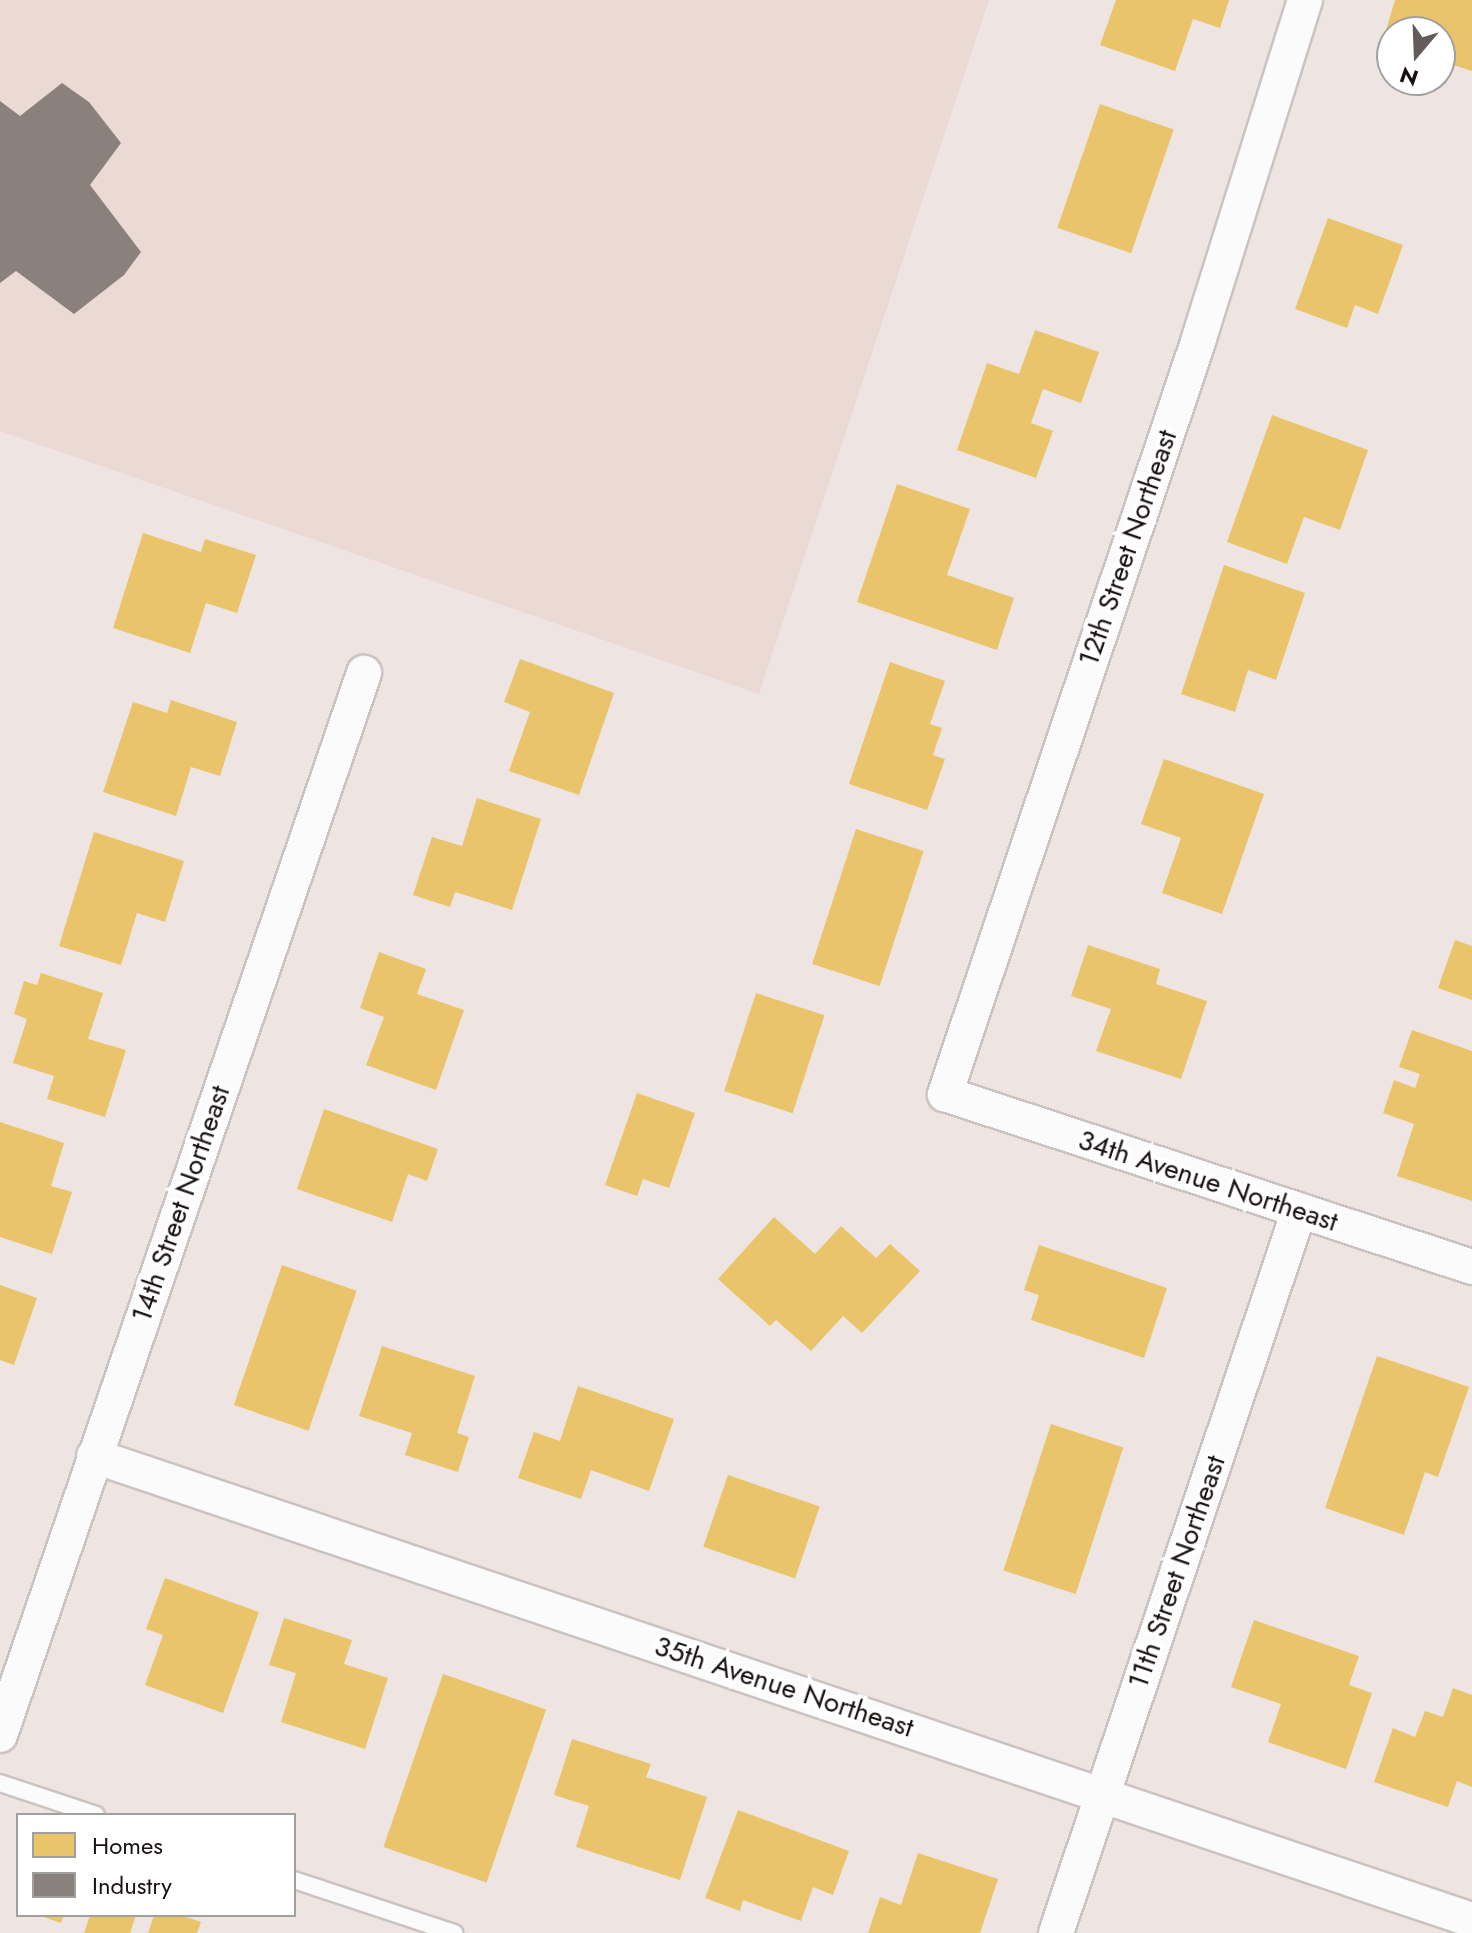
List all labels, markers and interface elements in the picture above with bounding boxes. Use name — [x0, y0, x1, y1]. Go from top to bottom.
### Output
north arrow — [1376, 16, 1456, 96]
text: N — [1395, 59, 1422, 95]
street label: 12th Street Northeast — [1072, 426, 1184, 670]
street label: 14th Street Northeast — [125, 1081, 237, 1327]
street label: 34th Avenue Northeast — [1074, 1123, 1342, 1239]
street label: 11th Street Northeast — [1121, 1451, 1233, 1693]
street label: 35th Avenue Northeast — [650, 1629, 918, 1745]
legend — [16, 1813, 296, 1917]
text: Homes — [92, 1828, 163, 1863]
text: Industry — [92, 1868, 172, 1903]

